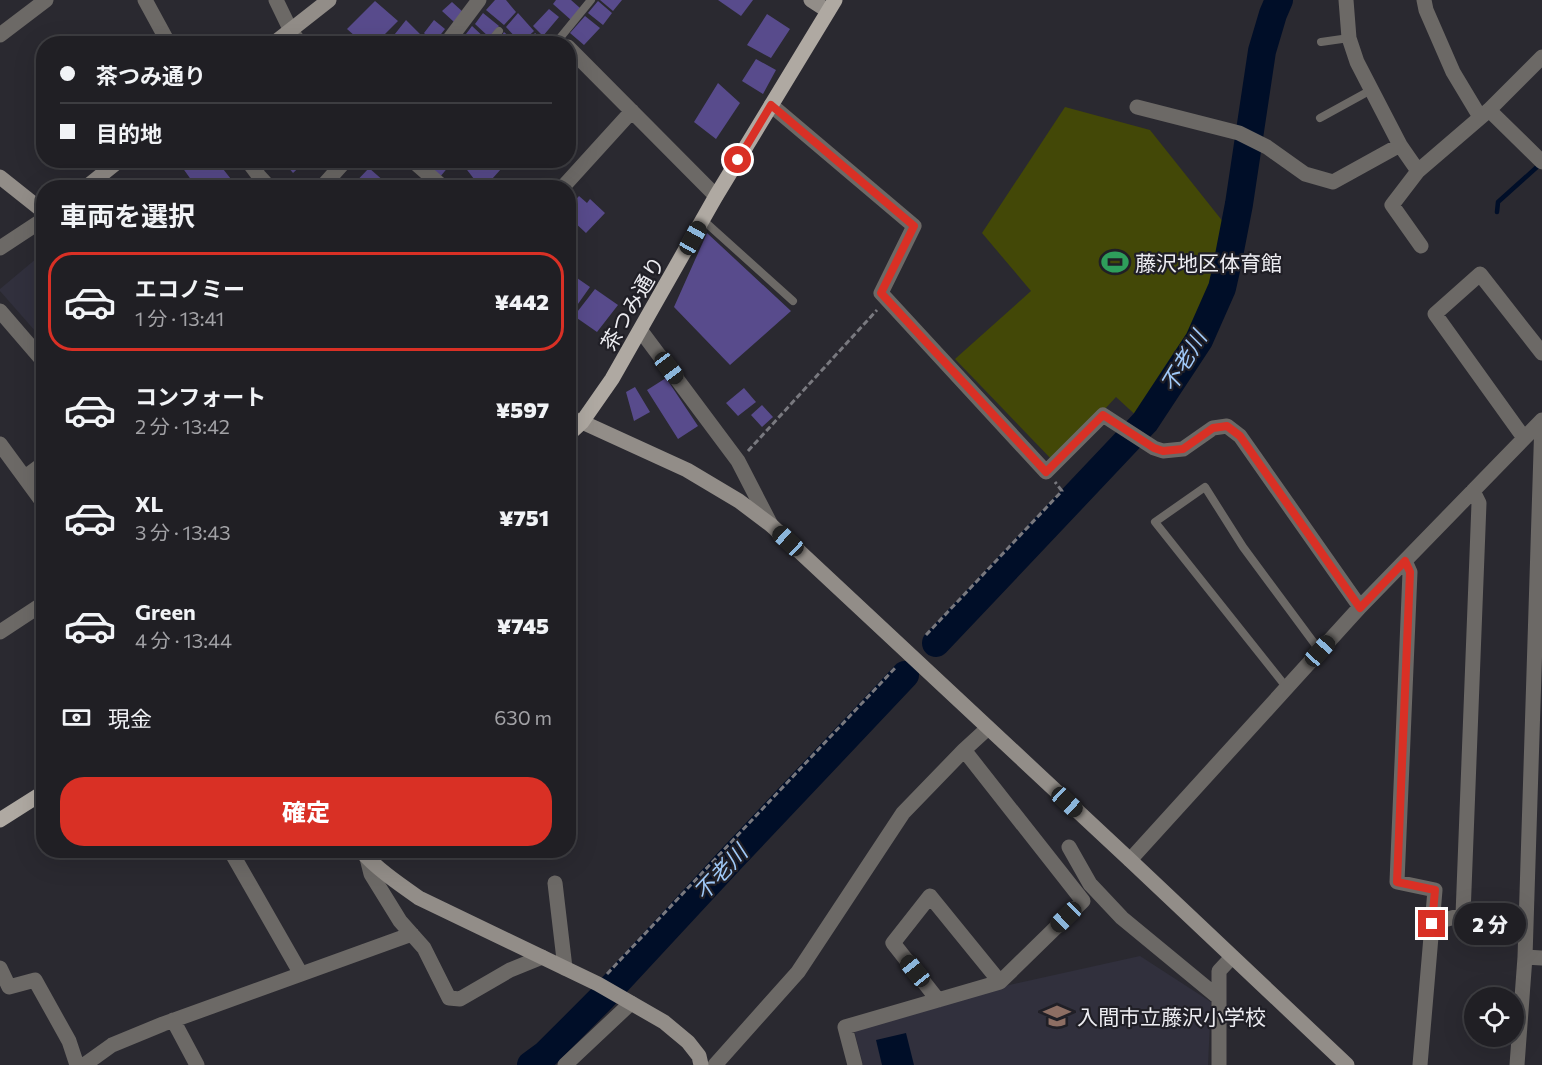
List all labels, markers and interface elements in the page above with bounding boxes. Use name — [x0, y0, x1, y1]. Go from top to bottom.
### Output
text: 茶つみ通り — [96, 62, 206, 89]
text: 目的地 — [96, 120, 162, 147]
route start — [724, 146, 751, 173]
text: 車両を選択 — [60, 199, 195, 232]
car — [676, 218, 710, 258]
sports icon: 藤沢地区体育館 — [1100, 247, 1130, 277]
place label: 藤沢地区体育館 — [1135, 250, 1282, 275]
street label: 茶つみ通り — [595, 251, 669, 355]
icon: car — [63, 275, 117, 329]
text: エコノミー — [135, 275, 245, 302]
text: ¥442 — [494, 288, 549, 315]
text: 1 分 · 13:41 — [135, 306, 224, 330]
water label: 不老川 — [1154, 324, 1213, 396]
car — [651, 348, 687, 388]
icon: car — [63, 383, 117, 437]
text: コンフォート — [135, 383, 266, 410]
text: ¥597 — [496, 396, 549, 423]
text: 2 分 · 13:42 — [135, 414, 230, 438]
text: XL — [135, 490, 163, 517]
icon: car — [63, 491, 117, 545]
text: ¥751 — [499, 504, 549, 531]
text: 3 分 · 13:43 — [135, 520, 231, 544]
car — [769, 522, 807, 560]
text: Green — [135, 598, 196, 625]
icon: car — [63, 599, 117, 653]
text: ¥745 — [497, 612, 549, 639]
text: 4 分 · 13:44 — [135, 628, 232, 652]
car — [1301, 632, 1339, 670]
icon: cash — [60, 701, 93, 734]
text: 現金 — [108, 705, 152, 732]
text: 630 m — [494, 705, 552, 729]
button: 確定 — [60, 777, 552, 846]
car — [1048, 783, 1086, 821]
water label: 不老川 — [688, 837, 754, 905]
car — [1047, 898, 1085, 936]
callout: 2 分 — [1453, 903, 1525, 945]
route end — [1418, 910, 1445, 937]
text: 2 分 — [1472, 912, 1508, 936]
car — [897, 951, 933, 991]
map controls — [1464, 987, 1524, 1047]
button: locate — [1464, 987, 1524, 1047]
school or university icon: 入間市立藤沢小学校 — [1042, 1001, 1072, 1031]
place label: 入間市立藤沢小学校 — [1077, 1004, 1266, 1029]

